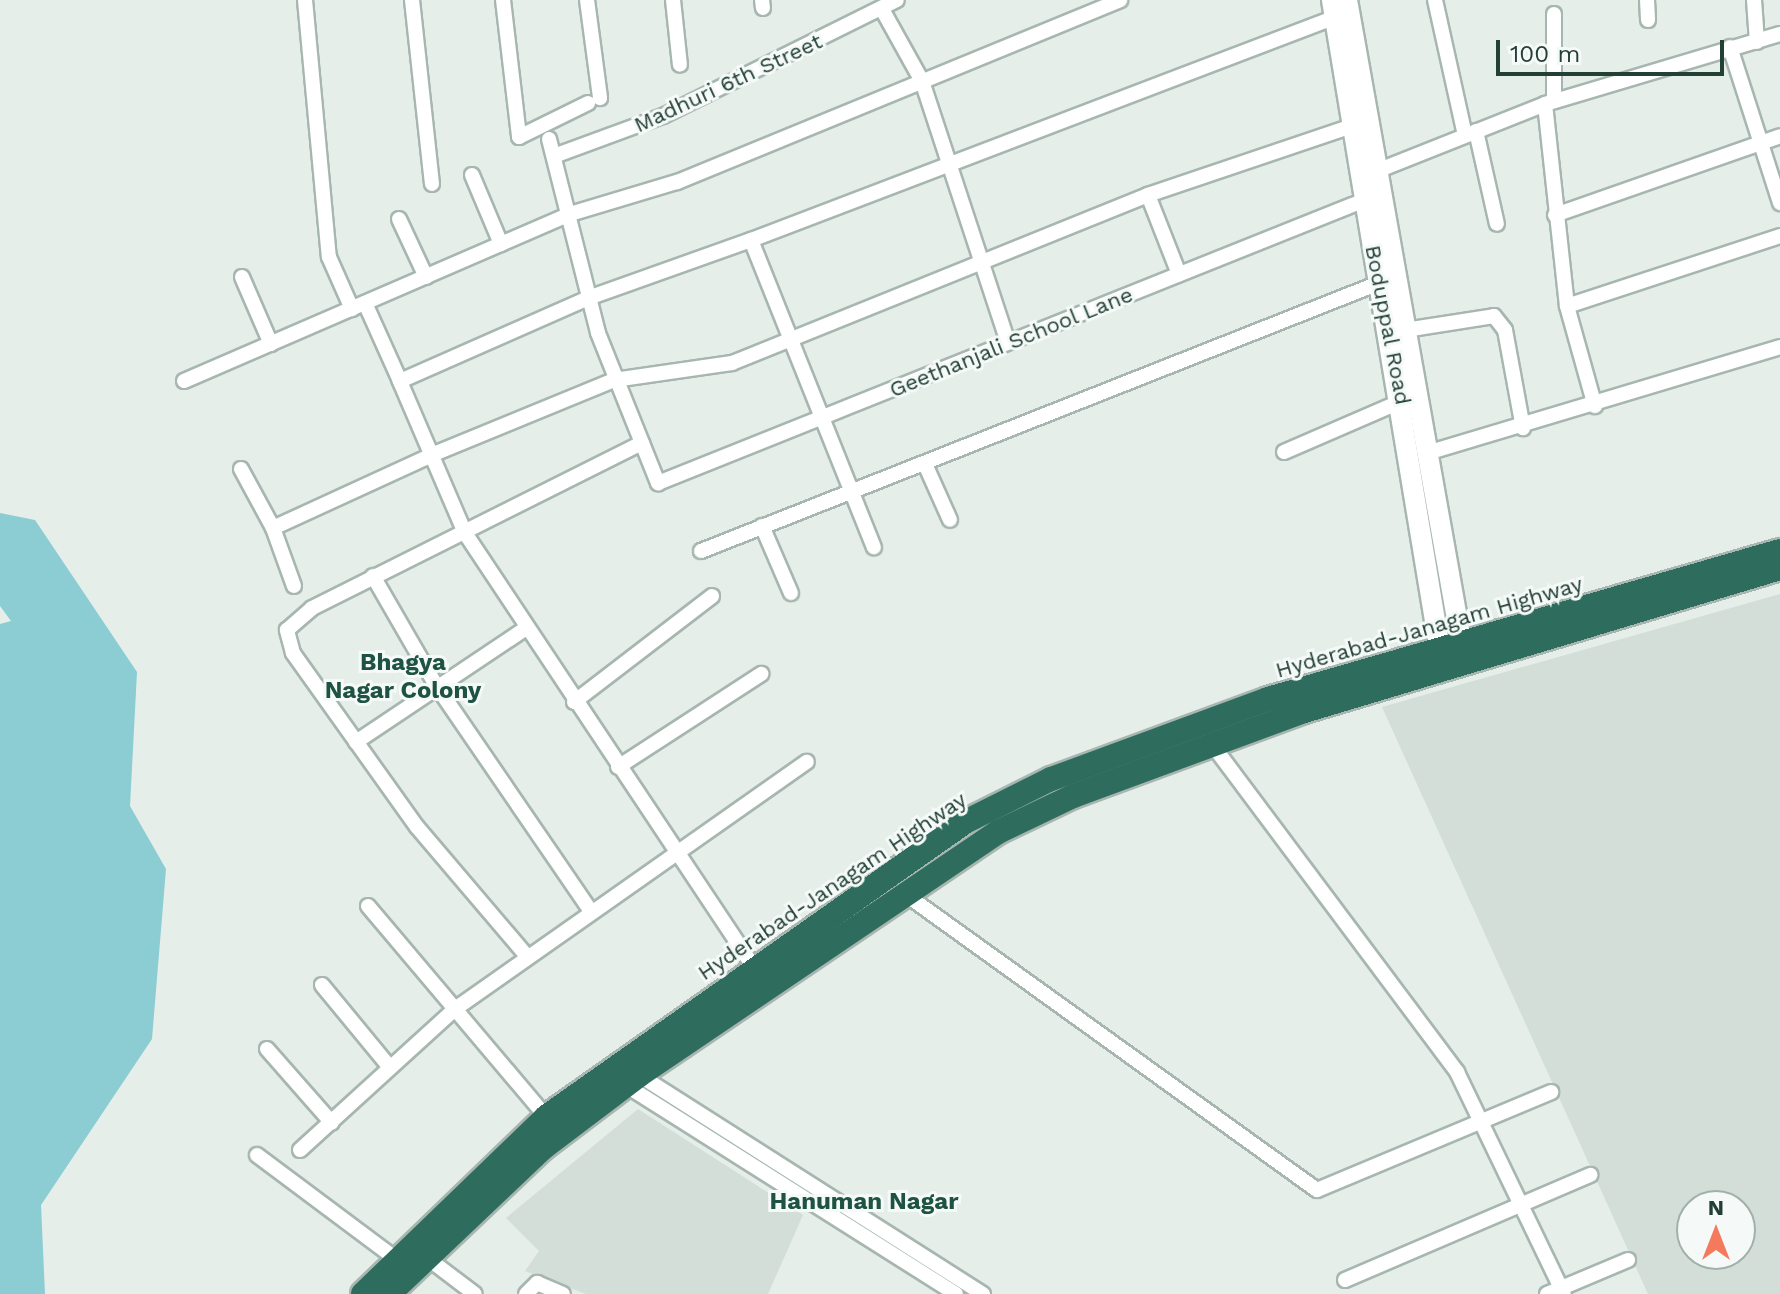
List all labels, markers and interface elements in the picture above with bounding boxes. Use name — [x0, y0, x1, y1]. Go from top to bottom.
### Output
scale bar — [1500, 24, 1728, 74]
street label: Madhuri 6th Street — [630, 28, 826, 138]
text: 100 m — [1510, 40, 1580, 68]
street label: Boduppal Road — [1360, 243, 1416, 407]
street label: Geethanjali School Lane — [885, 281, 1137, 403]
street label: Hyderabad-Janagam Highway — [1273, 570, 1585, 684]
district label: Bhagya Nagar Colony — [324, 649, 482, 705]
street label: Hyderabad-Janagam Highway — [693, 786, 971, 986]
district label: Hanuman Nagar — [769, 1188, 959, 1216]
north arrow — [1676, 1190, 1756, 1270]
text: N — [1708, 1195, 1724, 1220]

